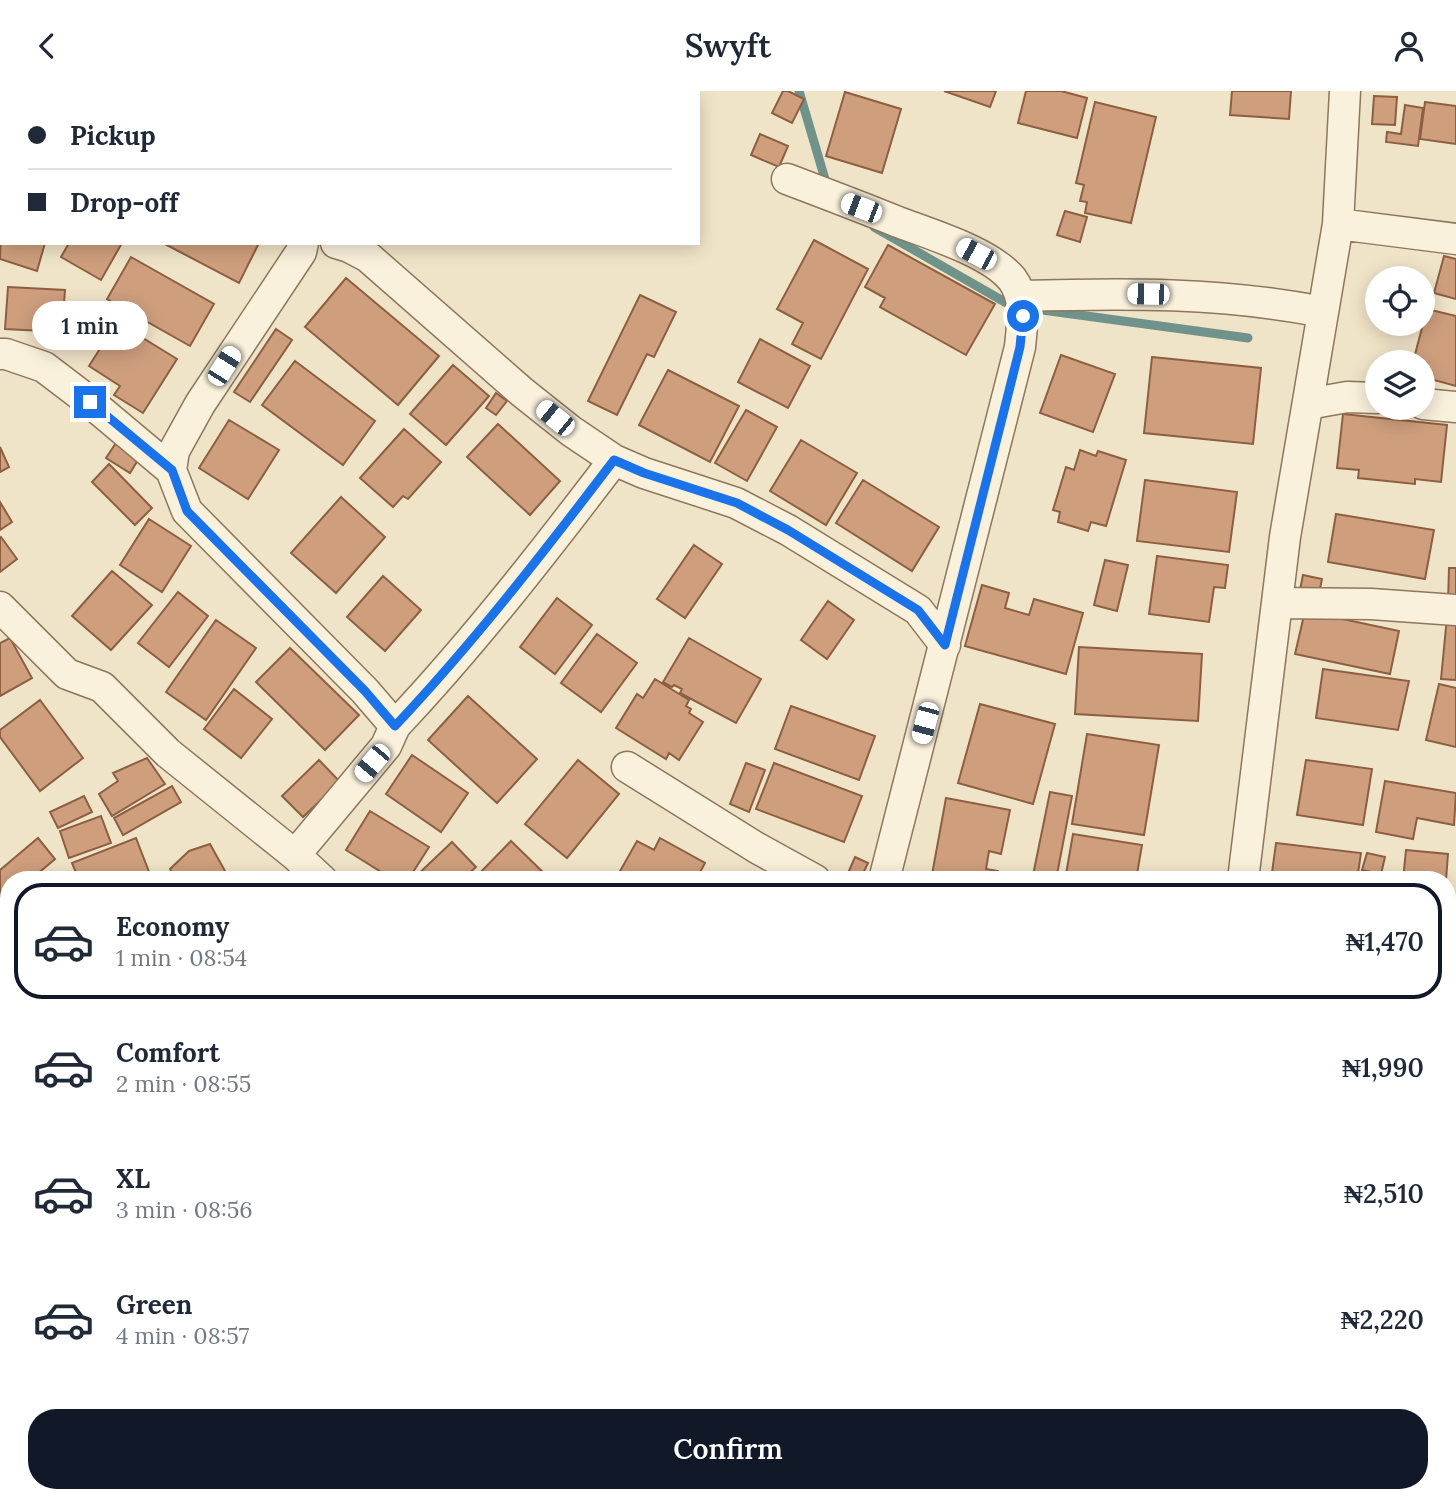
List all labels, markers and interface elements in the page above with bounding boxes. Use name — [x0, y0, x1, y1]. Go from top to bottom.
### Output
text: Swyft — [685, 25, 771, 66]
icon: back — [28, 27, 66, 65]
icon: person — [1390, 27, 1428, 65]
text: Pickup — [70, 119, 156, 152]
text: Drop-off — [70, 186, 178, 219]
car — [838, 191, 885, 225]
car — [953, 235, 1000, 273]
map controls — [1365, 266, 1435, 420]
button: locate — [1365, 266, 1435, 336]
car — [1127, 283, 1170, 305]
route start — [1007, 300, 1039, 332]
callout: 1 min — [32, 301, 148, 349]
text: 1 min — [61, 311, 119, 340]
car — [204, 343, 245, 389]
button: layers — [1365, 350, 1435, 420]
route end — [74, 386, 106, 418]
car — [533, 397, 578, 439]
car — [910, 700, 941, 746]
car — [351, 740, 394, 786]
icon: car — [32, 910, 95, 973]
text: Economy — [116, 910, 229, 943]
text: ₦1,470 — [1346, 925, 1424, 958]
text: 1 min · 08:54 — [116, 943, 247, 972]
icon: car — [32, 1036, 95, 1099]
text: Comfort — [116, 1036, 220, 1069]
text: ₦1,990 — [1342, 1051, 1424, 1084]
text: 2 min · 08:55 — [116, 1069, 251, 1098]
icon: car — [32, 1162, 95, 1225]
text: XL — [116, 1162, 150, 1195]
text: ₦2,510 — [1344, 1177, 1424, 1210]
text: 3 min · 08:56 — [116, 1195, 252, 1224]
icon: car — [32, 1288, 95, 1351]
text: Green — [116, 1288, 192, 1321]
text: ₦2,220 — [1341, 1303, 1424, 1336]
text: 4 min · 08:57 — [116, 1321, 249, 1350]
button: Confirm — [28, 1409, 1428, 1489]

